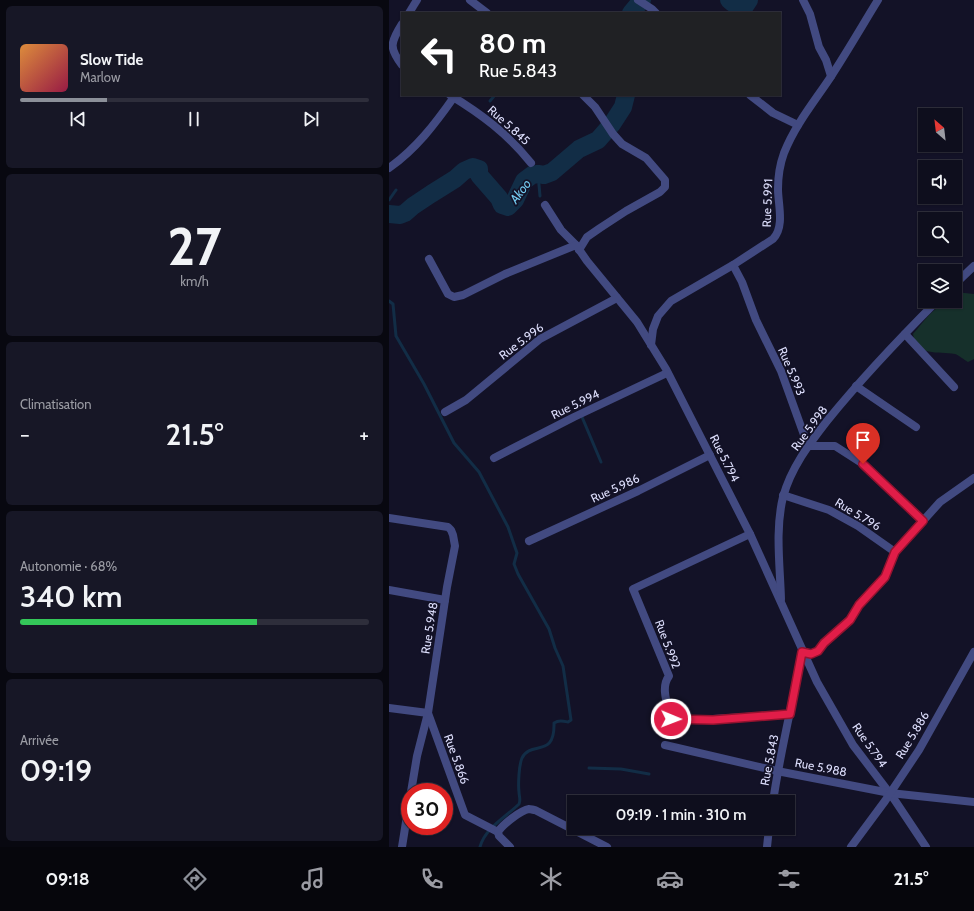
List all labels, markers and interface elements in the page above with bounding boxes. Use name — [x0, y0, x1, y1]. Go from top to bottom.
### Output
text: 80 m — [479, 26, 546, 60]
icon: left — [413, 28, 465, 80]
text: Slow Tide — [80, 51, 143, 69]
text: Rue 5.843 — [479, 60, 557, 82]
text: Marlow — [80, 69, 120, 85]
street label: Rue 5.845 — [485, 102, 533, 148]
icon: previous — [67, 108, 89, 130]
icon: pause — [183, 108, 205, 130]
icon: next — [300, 108, 322, 130]
north arrow — [918, 108, 962, 152]
map controls — [918, 108, 962, 308]
button: sound — [918, 160, 962, 204]
water label: Akoo — [505, 176, 534, 207]
street label: Rue 5.991 — [759, 178, 775, 228]
button: search — [918, 212, 962, 256]
text: 27 — [167, 215, 222, 278]
button: layers — [918, 264, 962, 308]
text: km/h — [180, 273, 209, 289]
street label: Rue 5.996 — [496, 319, 546, 363]
street label: Rue 5.993 — [775, 344, 809, 398]
street label: Rue 5.994 — [548, 386, 602, 422]
text: Climatisation — [20, 396, 92, 412]
street label: Rue 5.998 — [788, 403, 830, 453]
text: 21.5° — [166, 416, 223, 453]
text: − — [20, 421, 30, 448]
text: + — [359, 421, 369, 448]
pin — [846, 423, 880, 464]
icon: arrive — [852, 429, 874, 451]
street label: Rue 5.794 — [707, 432, 743, 484]
street label: Rue 5.986 — [588, 470, 642, 506]
street label: Rue 5.796 — [832, 494, 884, 534]
text: Autonomie · 68% — [20, 558, 117, 574]
text: 340 km — [20, 578, 123, 615]
street label: Rue 5.948 — [418, 601, 440, 655]
street label: Rue 5.992 — [652, 617, 684, 671]
position arrow — [650, 698, 692, 740]
street label: Rue 5.886 — [892, 708, 932, 761]
street label: Rue 5.794 — [849, 720, 891, 770]
text: Arrivée — [20, 732, 59, 748]
street label: Rue 5.866 — [441, 732, 473, 786]
street label: Rue 5.843 — [757, 733, 781, 787]
text: 09:19 — [20, 752, 92, 789]
street label: Rue 5.988 — [794, 755, 848, 779]
speed limit sign: 30 — [401, 783, 453, 835]
text: 09:19 · 1 min · 310 m — [616, 806, 746, 824]
icon: directions — [181, 865, 209, 893]
icon: music — [299, 865, 327, 893]
icon: phone — [418, 865, 446, 893]
icon: climate — [537, 865, 565, 893]
icon: car — [656, 865, 684, 893]
icon: filters — [775, 865, 803, 893]
text: 09:18 — [45, 868, 90, 890]
text: 21.5° — [894, 868, 929, 890]

